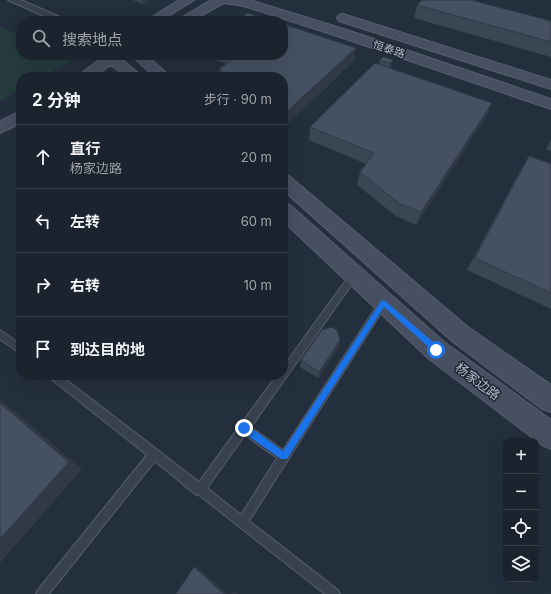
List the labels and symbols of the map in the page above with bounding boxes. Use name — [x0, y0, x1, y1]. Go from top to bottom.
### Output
street label: 恒泰路 — [371, 37, 407, 61]
route start — [427, 341, 445, 359]
street label: 杨家边路 — [452, 359, 504, 403]
route end — [235, 419, 253, 437]

